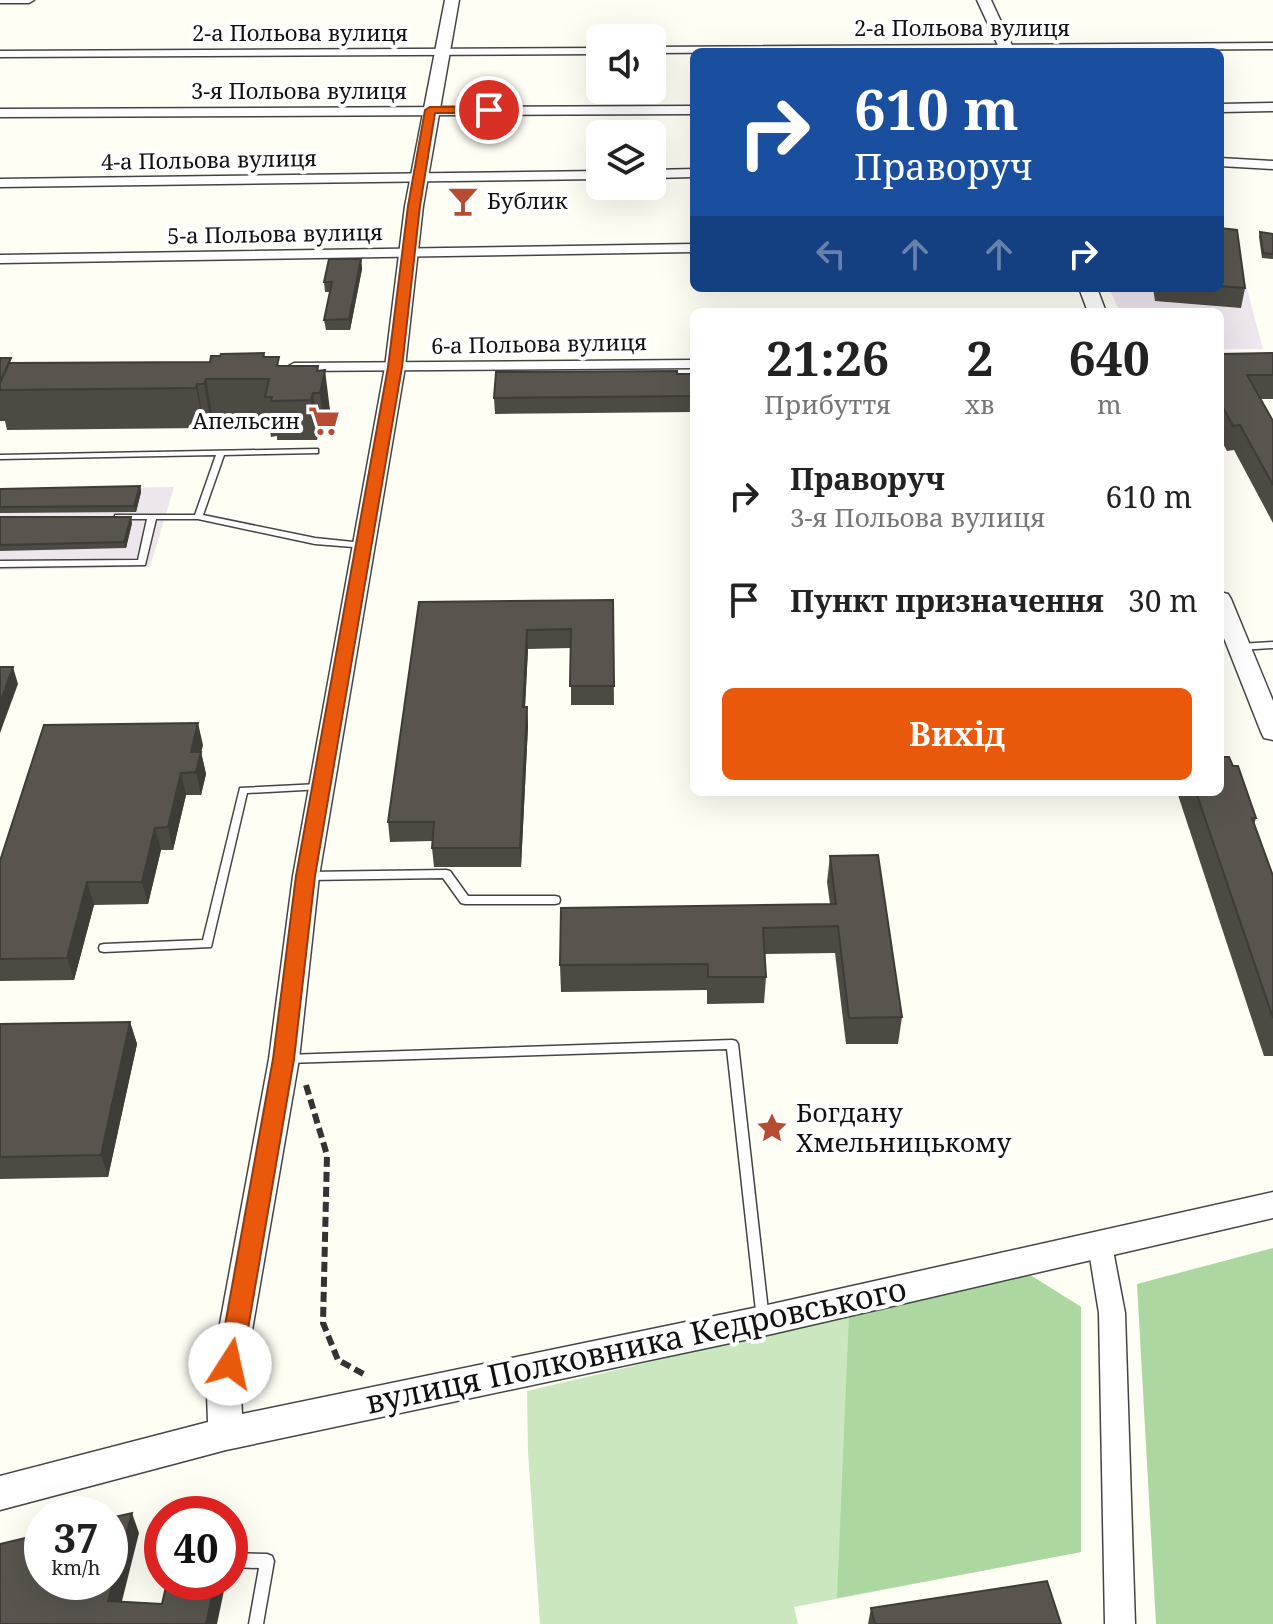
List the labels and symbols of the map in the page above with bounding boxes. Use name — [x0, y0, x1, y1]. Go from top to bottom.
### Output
street label: 2-а Польова вулиця — [854, 12, 1070, 42]
street label: 2-а Польова вулиця — [192, 17, 408, 47]
street label: 3-я Польова вулиця — [191, 75, 407, 105]
pin — [455, 76, 523, 144]
street label: 4-а Польова вулиця — [101, 142, 317, 176]
bar icon: Бублик — [446, 184, 480, 218]
place label: Бублик — [487, 185, 569, 215]
street label: 5-а Польова вулиця — [167, 216, 383, 250]
street label: 6-а Польова вулиця — [431, 326, 647, 360]
supermarket icon: Апельсин — [307, 404, 341, 438]
place label: Апельсин — [192, 405, 300, 435]
place label: Богдану Хмельницькому — [796, 1094, 1011, 1160]
place icon: Богдану Хмельницькому — [755, 1111, 789, 1145]
street label: вулиця Полковника Кедровського — [361, 1266, 910, 1423]
position arrow — [188, 1322, 272, 1406]
speed limit sign: 40 — [144, 1496, 248, 1600]

